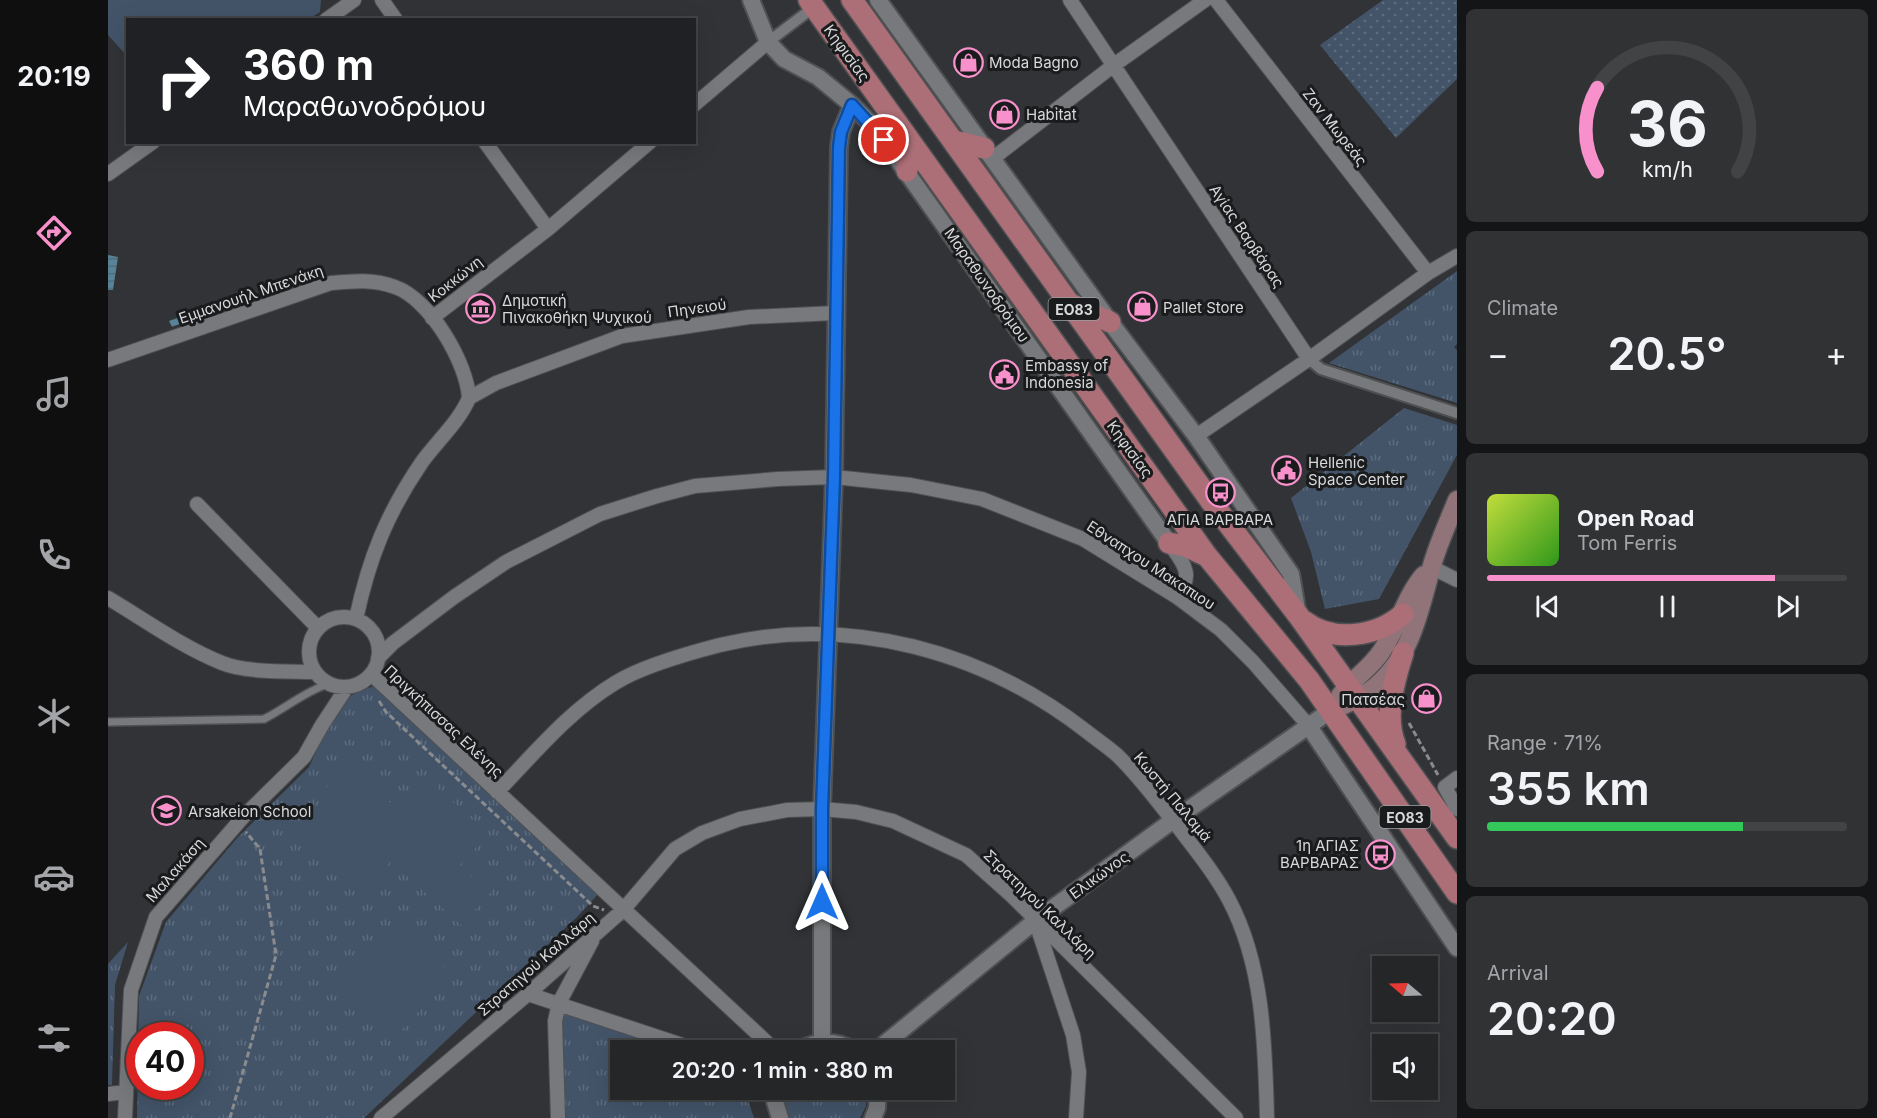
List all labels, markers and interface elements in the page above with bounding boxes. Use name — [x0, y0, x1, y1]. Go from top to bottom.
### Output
street label: Κηφισίας — [820, 21, 874, 85]
text: 360 m — [243, 39, 374, 90]
icon: right — [144, 42, 222, 120]
shop icon: Moda Bagno — [952, 46, 984, 78]
place label: Moda Bagno — [989, 53, 1079, 72]
text: 20:19 — [17, 60, 91, 93]
street label: Ζαν Μωρεάς — [1299, 84, 1371, 170]
text: 36 — [1627, 87, 1707, 162]
text: Μαραθωνοδρόμου — [243, 90, 486, 123]
shop icon: Habitat — [989, 98, 1021, 130]
place label: Habitat — [1026, 105, 1077, 124]
pin — [858, 114, 909, 165]
icon: arrive — [867, 123, 900, 156]
text: km/h — [1642, 157, 1692, 183]
street label: Αγίας Βαρβάρας — [1205, 181, 1289, 291]
icon: directions — [33, 212, 75, 254]
street label: Μαραθωνοδρόμου — [940, 224, 1034, 346]
street label: Κοκκώνη — [424, 252, 486, 306]
street label: Εμμανουήλ Μπενάκη — [176, 260, 326, 328]
place label: Δημοτική Πινακοθήκη Ψυχικού — [502, 291, 652, 327]
shop icon: Pallet Store — [1126, 291, 1158, 323]
museum icon: Δημοτική Πινακοθήκη Ψυχικού — [465, 293, 497, 325]
street label: Πηνειού — [667, 294, 727, 322]
text: Climate — [1487, 296, 1558, 320]
road number: ΕΟ83 — [1048, 298, 1100, 320]
place label: Pallet Store — [1163, 298, 1244, 317]
text: 20.5° — [1607, 326, 1727, 381]
text: − — [1487, 334, 1509, 374]
text: + — [1825, 334, 1847, 374]
place label: Embassy of Indonesia — [1025, 356, 1108, 392]
public building icon: Embassy of Indonesia — [988, 358, 1020, 390]
icon: music — [33, 373, 75, 415]
street label: Κηφισίας — [1103, 417, 1157, 481]
place label: Hellenic Space Center — [1308, 453, 1405, 489]
public building icon: Hellenic Space Center — [1271, 455, 1303, 487]
bus stop icon: ΑΓΙΑ ΒΑΡΒΑΡΑ — [1204, 476, 1236, 508]
text: Open Road — [1577, 505, 1694, 531]
place label: ΑΓΙΑ ΒΑΡΒΑΡΑ — [1167, 510, 1273, 529]
street label: Εθναπχου Μακαπιου — [1083, 516, 1219, 614]
text: Tom Ferris — [1577, 531, 1677, 555]
icon: phone — [33, 534, 75, 576]
icon: previous — [1531, 590, 1564, 623]
icon: pause — [1651, 590, 1684, 623]
icon: next — [1771, 590, 1804, 623]
street label: Πριγκήπισσας Ελένης — [380, 661, 508, 781]
shop icon: Πατσέας — [1410, 683, 1442, 715]
place label: Πατσέας — [1341, 690, 1405, 709]
icon: climate — [33, 695, 75, 737]
text: Range · 71% — [1487, 731, 1603, 755]
street label: Κωστή Παλαμά — [1130, 748, 1216, 846]
text: 355 km — [1487, 761, 1650, 816]
school or university icon: Arsakeion School — [151, 795, 183, 827]
place label: Arsakeion School — [188, 802, 311, 821]
road number: ΕΟ83 — [1380, 806, 1430, 828]
street label: Μαλακάση — [142, 834, 208, 906]
place label: 1η ΑΓΙΑΣ ΒΑΡΒΑΡΑΣ — [1280, 836, 1359, 872]
bus stop icon: 1η ΑΓΙΑΣ ΒΑΡΒΑΡΑΣ — [1364, 838, 1396, 870]
street label: Στρατηγού Καλλάρη — [980, 845, 1100, 963]
street label: Ελικώνος — [1066, 847, 1132, 903]
icon: car — [33, 856, 75, 898]
position arrow — [790, 870, 854, 934]
street label: Στρατηγού Καλλάρη — [474, 908, 598, 1020]
north arrow — [1372, 956, 1438, 1022]
map controls — [1372, 956, 1438, 1100]
text: Arrival — [1487, 961, 1549, 985]
text: 20:20 — [1487, 991, 1617, 1046]
icon: filters — [33, 1017, 75, 1059]
speed limit sign: 40 — [126, 1022, 204, 1100]
button: sound — [1372, 1034, 1438, 1100]
text: 20:20 · 1 min · 380 m — [672, 1057, 893, 1083]

